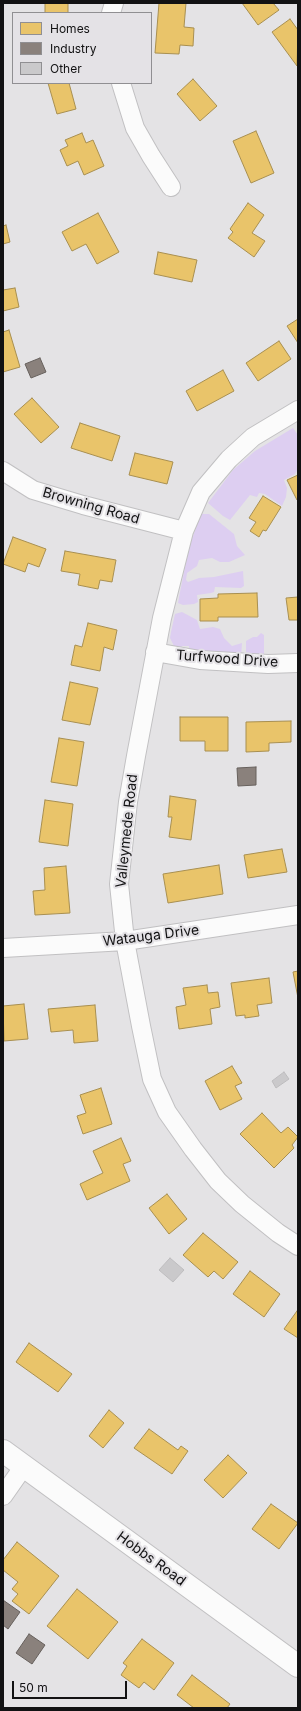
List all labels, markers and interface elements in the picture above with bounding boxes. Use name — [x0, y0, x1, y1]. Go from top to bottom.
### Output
legend — [12, 12, 152, 84]
text: Homes — [50, 21, 90, 36]
text: Industry — [50, 41, 96, 56]
text: Other — [50, 61, 82, 76]
street label: Browning Road — [41, 484, 141, 528]
street label: Turfwood Drive — [175, 647, 279, 671]
street label: Valleymede Road — [113, 773, 141, 889]
street label: Watauga Drive — [102, 922, 200, 950]
street label: Hobbs Road — [113, 1528, 189, 1590]
scale bar — [14, 1673, 129, 1699]
text: 50 m — [19, 1680, 48, 1695]

